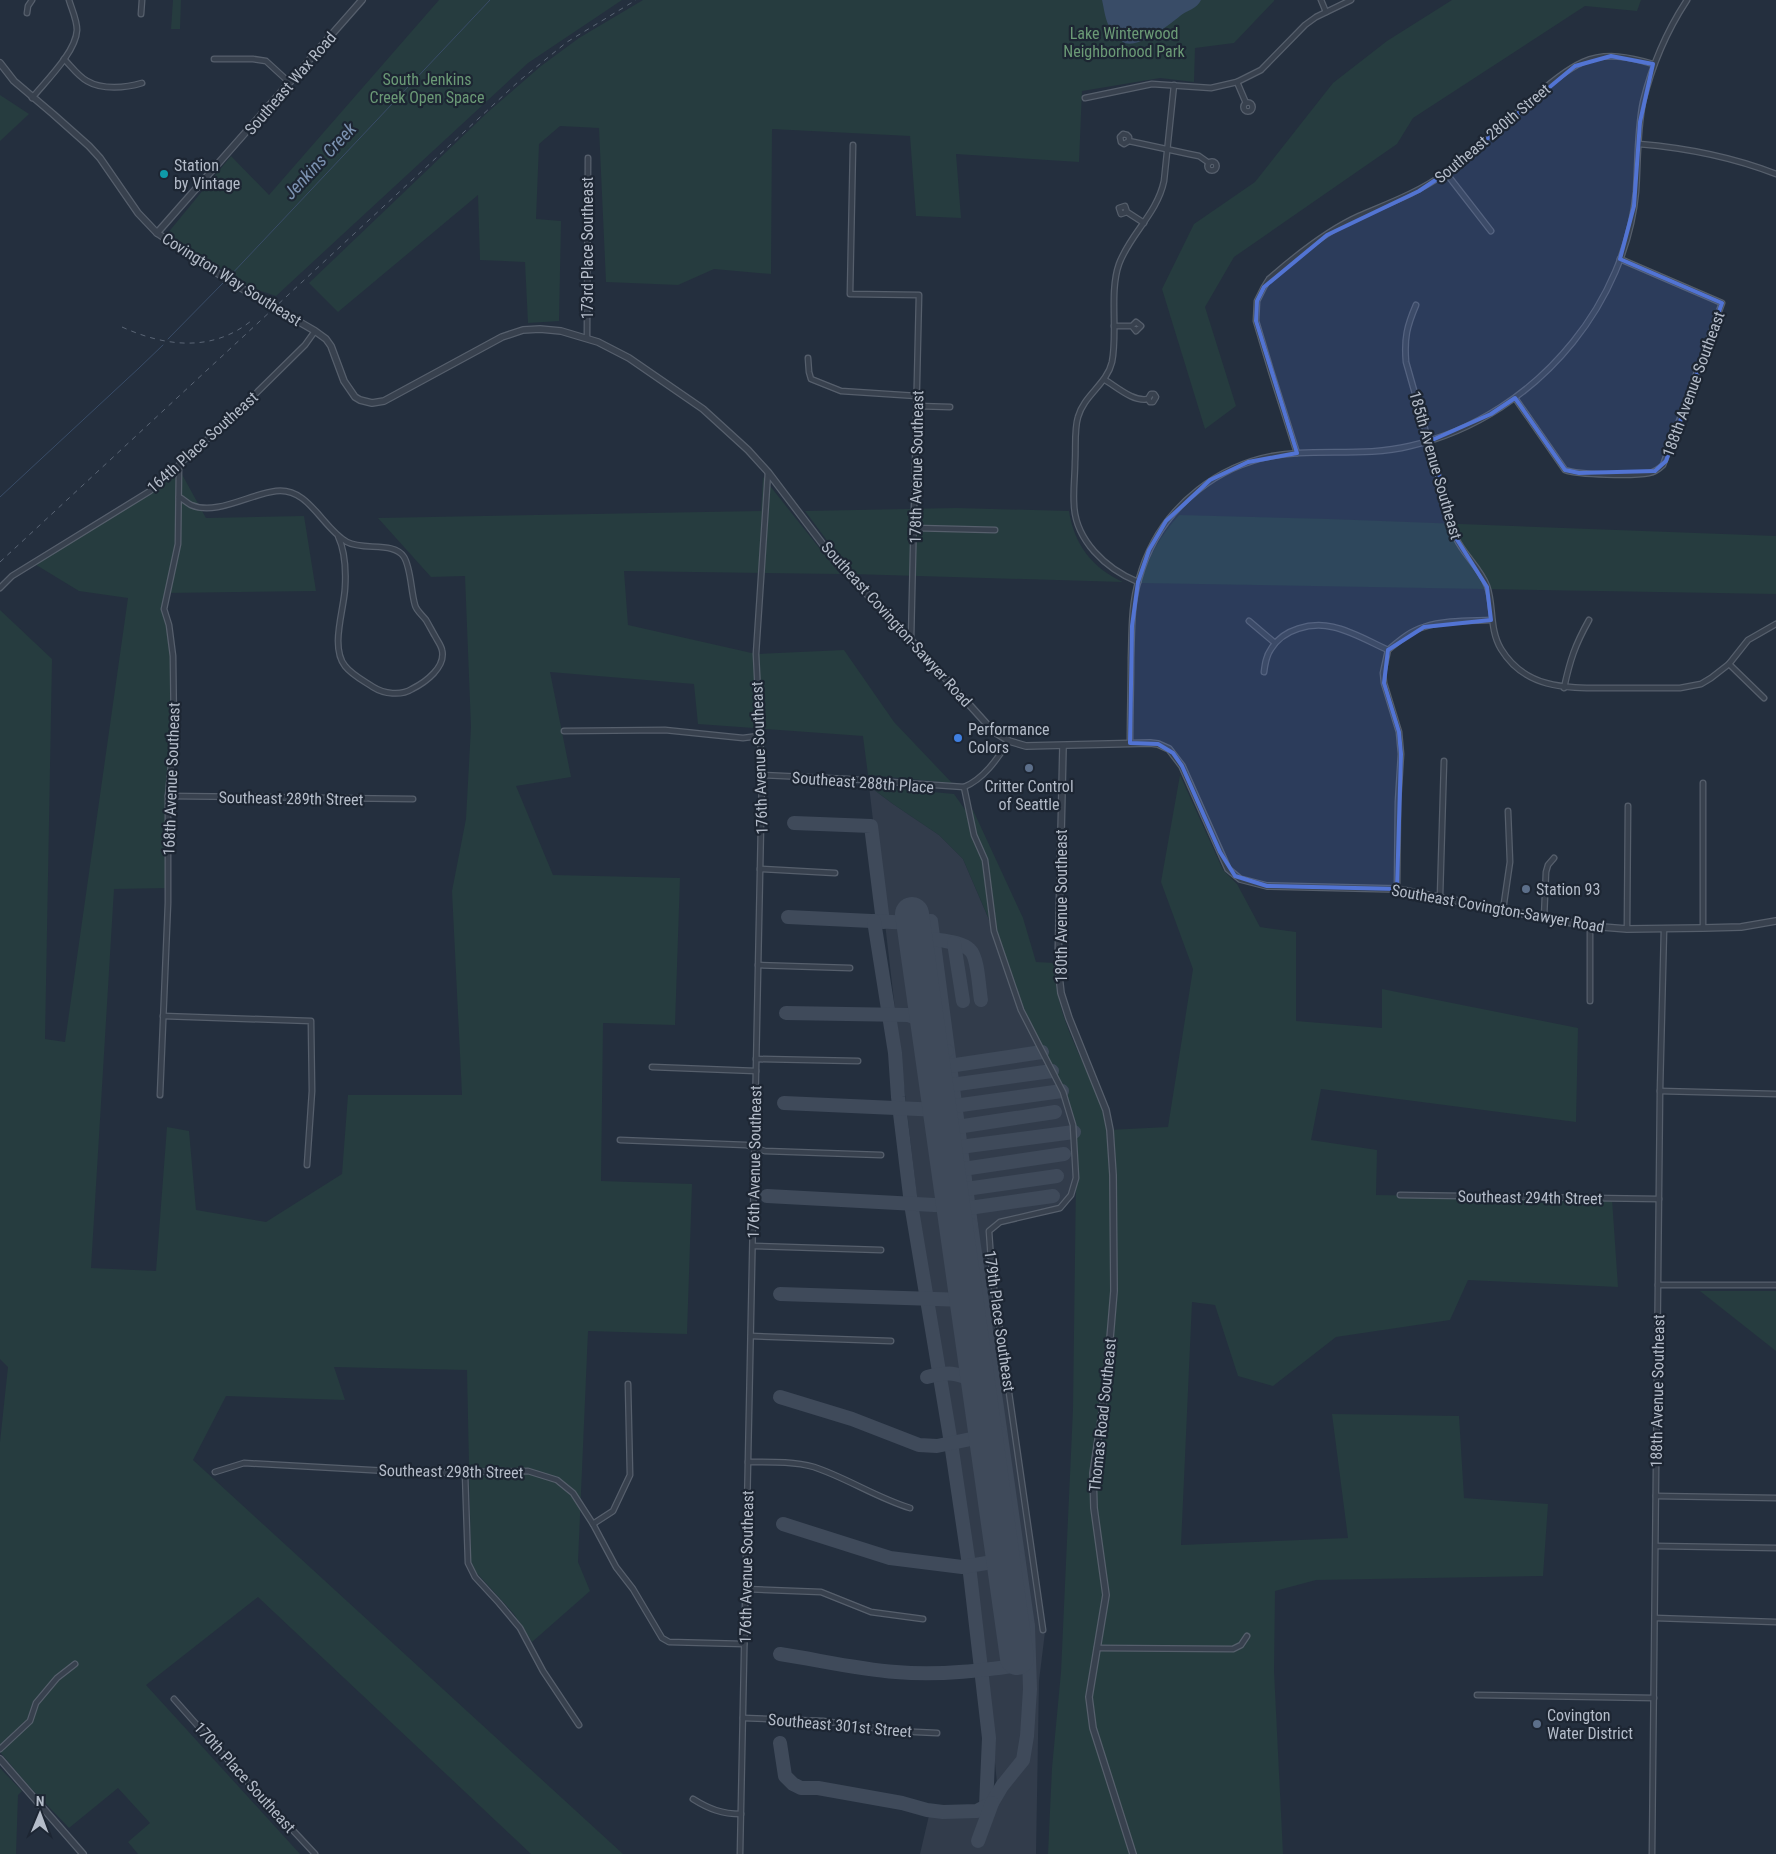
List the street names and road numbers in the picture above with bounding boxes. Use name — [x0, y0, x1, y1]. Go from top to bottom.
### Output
street label: Southeast Wax Road — [241, 28, 340, 139]
street label: Southeast 280th Street — [1431, 79, 1554, 187]
street label: 173rd Place Southeast — [578, 176, 597, 319]
street label: Covington Way Southeast — [159, 229, 305, 330]
street label: 188th Avenue Southeast — [1658, 309, 1729, 459]
street label: 164th Place Southeast — [143, 388, 262, 497]
street label: 185th Avenue Southeast — [1405, 389, 1466, 542]
street label: 178th Avenue Southeast — [906, 390, 927, 544]
street label: Southeast Covington-Sawyer Road — [817, 538, 976, 711]
street label: 176th Avenue Southeast — [747, 681, 772, 835]
street label: 168th Avenue Southeast — [159, 702, 184, 856]
street label: Southeast 288th Place — [791, 768, 935, 797]
street label: Southeast 289th Street — [218, 788, 364, 809]
street label: 180th Avenue Southeast — [1052, 829, 1071, 983]
street label: Southeast Covington-Sawyer Road — [1390, 880, 1606, 937]
street label: 176th Avenue Southeast — [744, 1085, 765, 1239]
street label: Southeast 294th Street — [1457, 1187, 1603, 1208]
street label: 179th Place Southeast — [980, 1249, 1019, 1393]
street label: 188th Avenue Southeast — [1647, 1314, 1668, 1468]
street label: Thomas Road Southeast — [1085, 1337, 1120, 1493]
street label: Southeast 298th Street — [378, 1461, 524, 1482]
street label: 176th Avenue Southeast — [736, 1490, 757, 1644]
street label: Southeast 301st Street — [767, 1710, 913, 1741]
street label: 170th Place Southeast — [190, 1718, 299, 1837]

